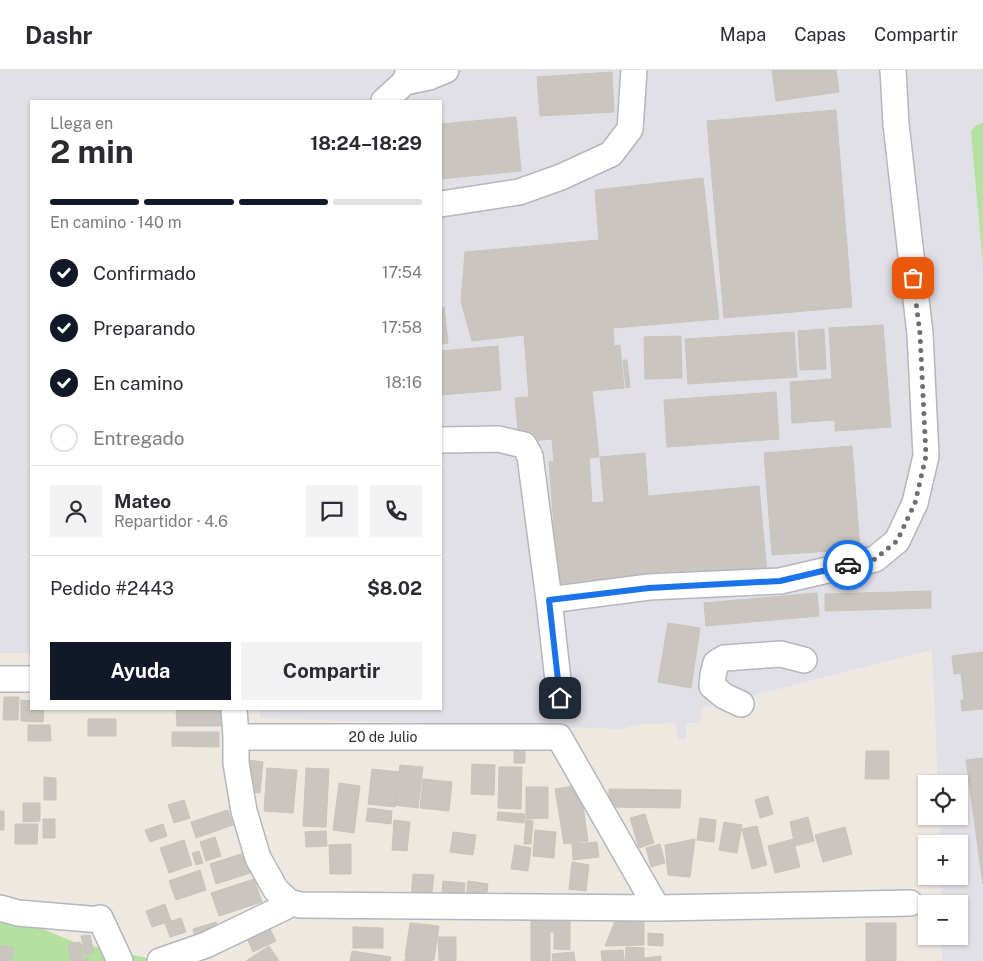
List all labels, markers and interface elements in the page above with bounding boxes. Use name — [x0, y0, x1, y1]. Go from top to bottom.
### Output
text: Dashr — [25, 21, 93, 49]
text: Mapa — [720, 24, 766, 45]
text: Capas — [794, 24, 846, 45]
text: Compartir — [874, 24, 958, 45]
text: Llega en — [50, 114, 113, 133]
text: 18:24–18:29 — [310, 132, 422, 154]
text: 2 min — [50, 133, 134, 170]
text: En camino · 140 m — [50, 213, 182, 232]
pin — [892, 257, 934, 299]
icon: check — [50, 259, 78, 287]
text: Confirmado — [93, 262, 196, 284]
text: 17:54 — [382, 263, 422, 282]
icon: bag — [899, 264, 927, 292]
icon: check — [50, 314, 78, 342]
text: Preparando — [93, 317, 195, 339]
text: 17:58 — [382, 318, 422, 337]
icon: check — [50, 369, 78, 397]
text: En camino — [93, 372, 184, 394]
text: 18:16 — [385, 373, 422, 392]
text: Entregado — [93, 427, 185, 449]
button: person — [50, 485, 102, 537]
button: chat — [306, 485, 358, 537]
button: phone — [370, 485, 422, 537]
text: Mateo — [114, 490, 171, 512]
text: Repartidor · 4.6 — [114, 512, 228, 531]
courier — [823, 540, 873, 590]
icon: car — [834, 551, 862, 579]
text: Pedido #2443 — [50, 577, 174, 599]
text: $8.02 — [367, 577, 422, 599]
button: Ayuda — [50, 642, 231, 700]
button: Compartir — [241, 642, 422, 700]
pin — [539, 677, 581, 719]
icon: home — [546, 684, 574, 712]
street label: 20 de Julio — [349, 729, 418, 745]
map controls — [918, 775, 968, 945]
button: locate — [918, 775, 968, 825]
button: + — [918, 835, 968, 885]
button: − — [918, 895, 968, 945]

